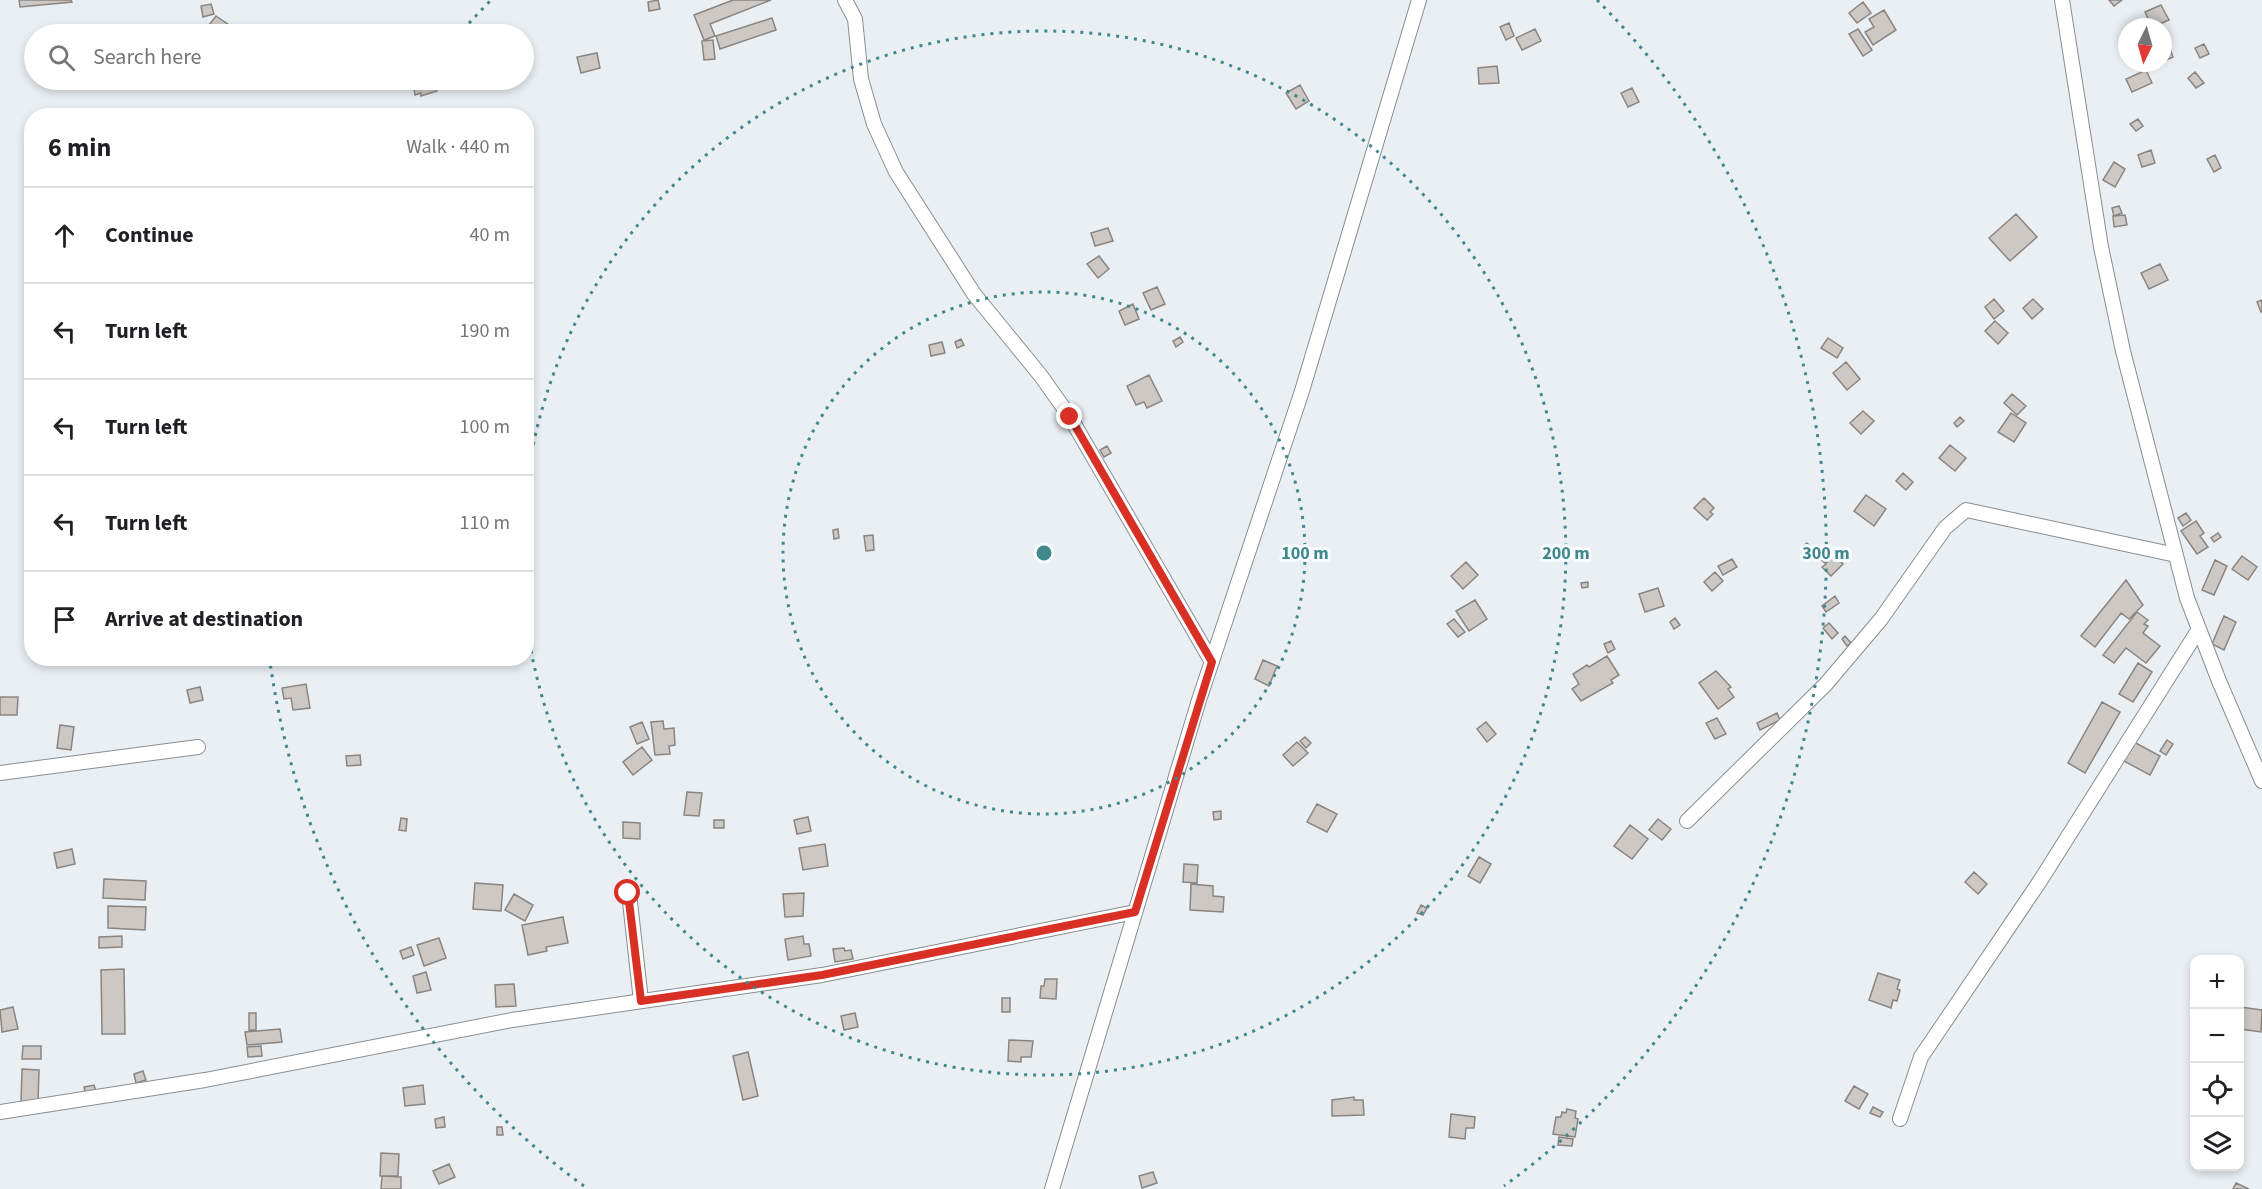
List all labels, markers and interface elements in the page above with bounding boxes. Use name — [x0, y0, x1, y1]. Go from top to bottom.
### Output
north arrow — [2118, 18, 2172, 72]
search box — [24, 24, 534, 90]
icon: search — [45, 41, 78, 74]
text: Search here — [93, 41, 201, 73]
text: 6 min — [48, 129, 111, 166]
text: Walk · 440 m — [406, 133, 510, 161]
icon: ahead — [48, 219, 81, 252]
text: Continue — [105, 219, 194, 251]
text: 40 m — [470, 221, 510, 249]
icon: left — [48, 315, 81, 348]
text: Turn left — [105, 315, 187, 347]
text: 190 m — [460, 317, 510, 345]
route end — [1056, 403, 1082, 429]
icon: left — [48, 411, 81, 444]
text: Turn left — [105, 411, 187, 443]
text: 100 m — [460, 413, 510, 441]
icon: left — [48, 507, 81, 540]
text: Turn left — [105, 507, 187, 539]
text: 110 m — [460, 509, 510, 537]
text: 100 m — [1281, 541, 1329, 566]
text: 200 m — [1542, 541, 1590, 566]
text: 300 m — [1802, 541, 1850, 566]
centre of rings — [1034, 543, 1054, 563]
icon: arrive — [48, 603, 81, 636]
text: Arrive at destination — [105, 603, 303, 635]
route start — [614, 879, 640, 905]
map controls — [2190, 955, 2244, 1171]
button: + — [2190, 955, 2244, 1009]
button: − — [2190, 1009, 2244, 1063]
button: locate — [2190, 1063, 2244, 1117]
button: layers — [2190, 1117, 2244, 1171]

